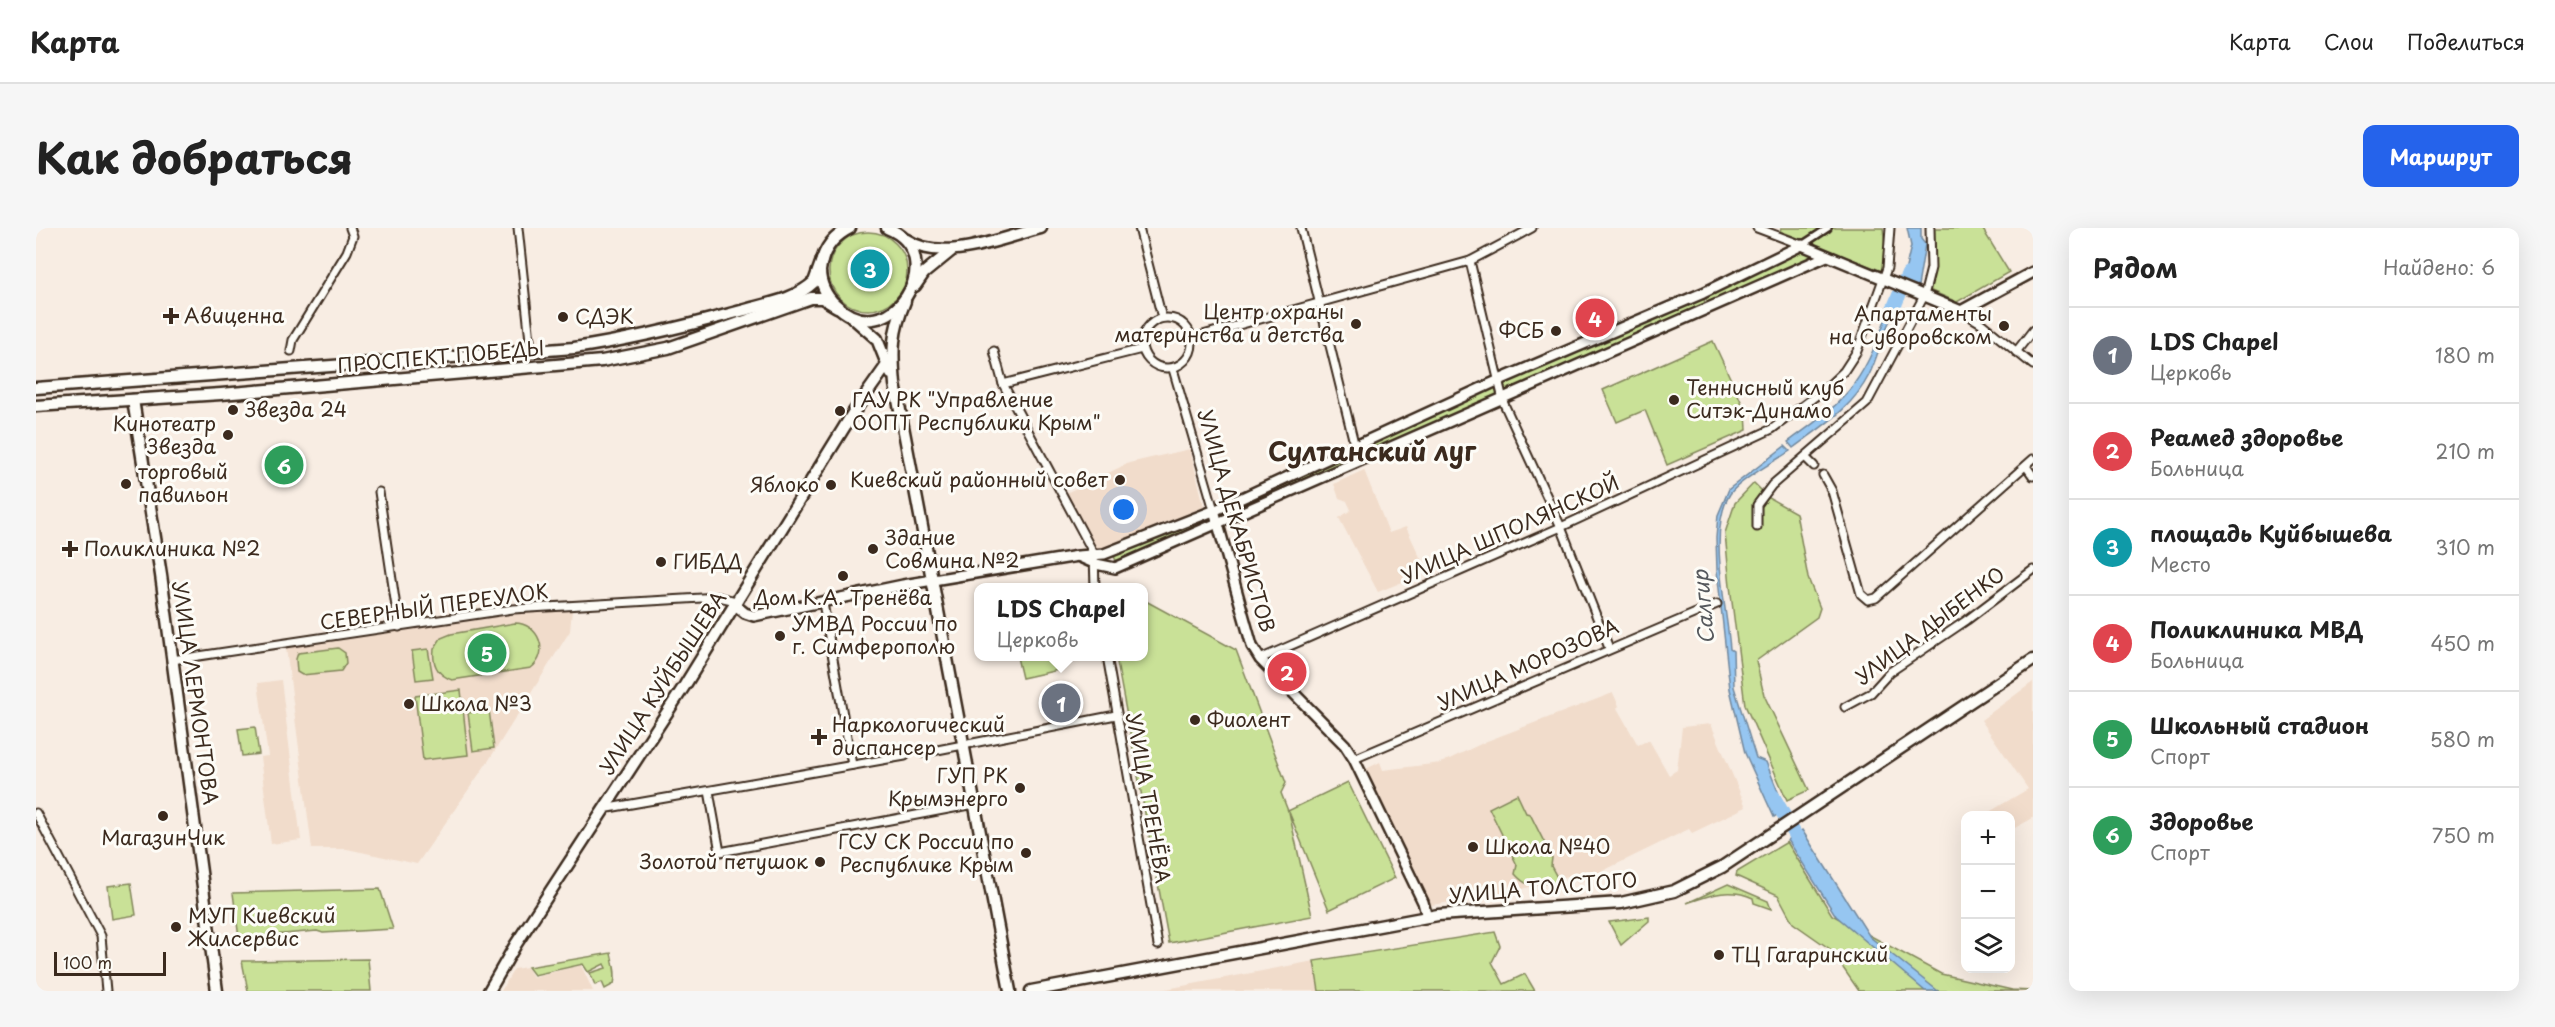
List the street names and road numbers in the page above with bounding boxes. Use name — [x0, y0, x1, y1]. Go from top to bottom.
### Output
street label: ПРОСПЕКТ ПОБЕДЫ — [336, 332, 546, 380]
street label: УЛИЦА ДЕКАБРИСТОВ — [1191, 406, 1283, 636]
street label: УЛИЦА ШПОЛЯНСКОЙ — [1395, 467, 1624, 591]
street label: УЛИЦА ДЫБЕНКО — [1848, 559, 2010, 691]
street label: СЕВЕРНЫЙ ПЕРЕУЛОК — [318, 575, 550, 637]
street label: УЛИЦА ЛЕРМОНТОВА — [165, 579, 227, 807]
street label: УЛИЦА КУЙБЫШЕВА — [591, 585, 733, 780]
street label: УЛИЦА МОРОЗОВА — [1432, 611, 1623, 718]
street label: УЛИЦА ТРЕНЁВА — [1119, 710, 1179, 885]
street label: УЛИЦА ТОЛСТОГО — [1447, 864, 1639, 910]

